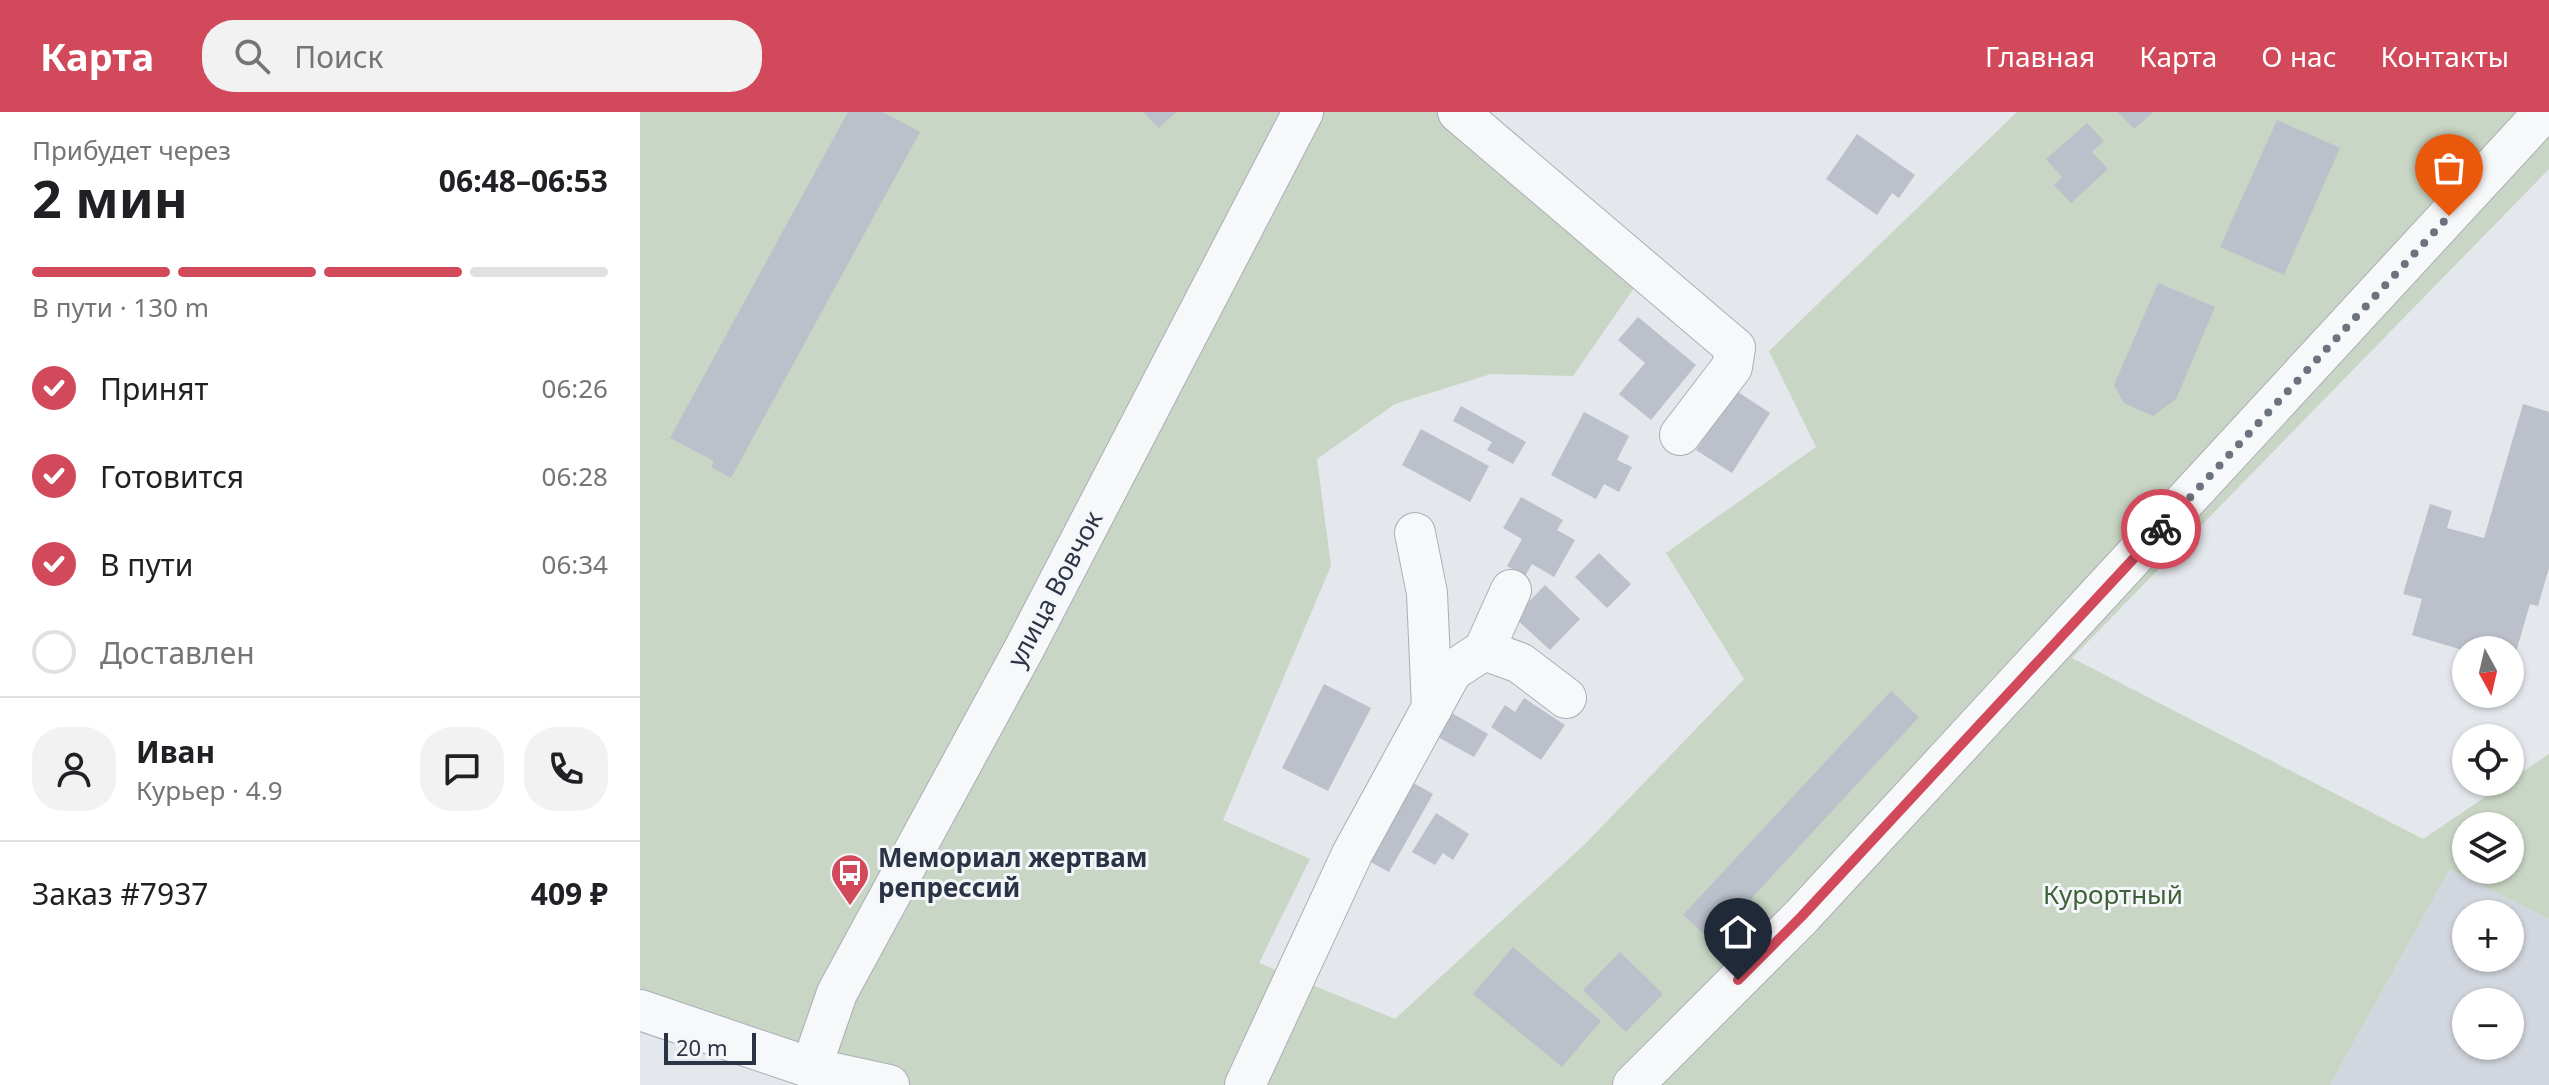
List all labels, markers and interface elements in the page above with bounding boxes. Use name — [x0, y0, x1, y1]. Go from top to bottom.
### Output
search box — [202, 20, 762, 92]
text: Карта — [40, 30, 154, 82]
icon: search — [230, 34, 274, 78]
text: Поиск — [294, 36, 383, 77]
text: Главная — [1985, 37, 2095, 75]
text: Карта — [2139, 37, 2217, 75]
text: О нас — [2261, 37, 2337, 75]
text: Контакты — [2381, 37, 2509, 75]
text: Прибудет через — [32, 132, 231, 168]
pin — [2415, 134, 2483, 216]
icon: bag — [2427, 146, 2471, 190]
text: 06:48–06:53 — [439, 160, 608, 201]
text: 2 мин — [32, 162, 188, 233]
text: В пути · 130 m — [32, 289, 209, 325]
icon: check — [32, 366, 76, 410]
text: Принят — [100, 368, 209, 409]
text: 06:26 — [542, 370, 608, 406]
icon: check — [32, 454, 76, 498]
text: Готовится — [100, 456, 244, 497]
text: 06:28 — [542, 458, 608, 494]
courier — [2121, 489, 2201, 569]
street label: улица Вовчок — [998, 504, 1110, 673]
icon: bike — [2139, 507, 2183, 551]
icon: check — [32, 542, 76, 586]
text: В пути — [100, 544, 193, 585]
text: 06:34 — [542, 546, 608, 582]
text: Доставлен — [100, 632, 255, 673]
north arrow — [2452, 636, 2524, 708]
map controls — [2452, 636, 2524, 1060]
button: locate — [2452, 724, 2524, 796]
button: person — [32, 727, 116, 811]
button: chat — [420, 727, 504, 811]
button: phone — [524, 727, 608, 811]
text: Иван — [136, 731, 215, 772]
text: Курьер · 4.9 — [136, 772, 283, 808]
button: layers — [2452, 812, 2524, 884]
place label: Мемориал жертвам репрессий — [878, 839, 1147, 905]
bus stop icon: Мемориал жертвам репрессий — [829, 852, 871, 907]
text: Заказ #7937 — [32, 873, 208, 914]
text: 409 ₽ — [531, 873, 608, 914]
park label: Курортный — [2043, 876, 2183, 912]
pin — [1704, 898, 1772, 980]
button: + — [2452, 900, 2524, 972]
icon: home — [1716, 910, 1760, 954]
button: − — [2452, 988, 2524, 1060]
scale bar — [664, 1029, 756, 1065]
text: 20 m — [676, 1032, 727, 1062]

